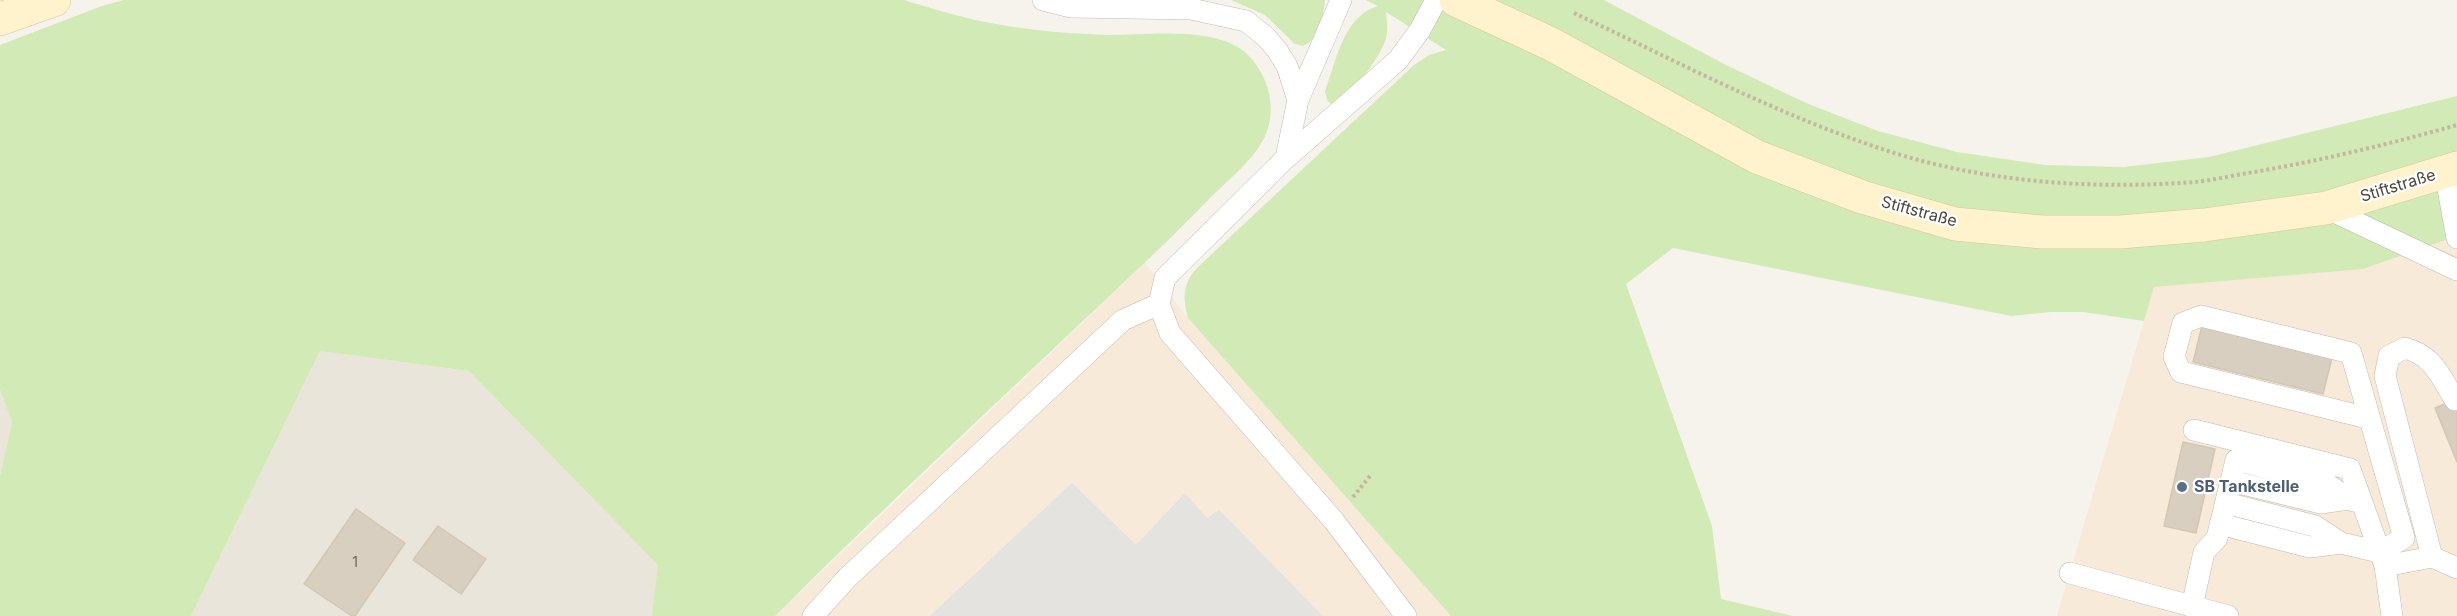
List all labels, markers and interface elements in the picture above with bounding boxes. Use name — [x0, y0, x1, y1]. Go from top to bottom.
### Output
street label: Stiftstraße — [2358, 165, 2438, 207]
street label: Stiftstraße — [1879, 193, 1959, 231]
place label: SB Tankstelle — [2194, 477, 2299, 497]
marker: SB Tankstelle — [2175, 480, 2189, 494]
house number: 1 — [352, 555, 358, 571]

